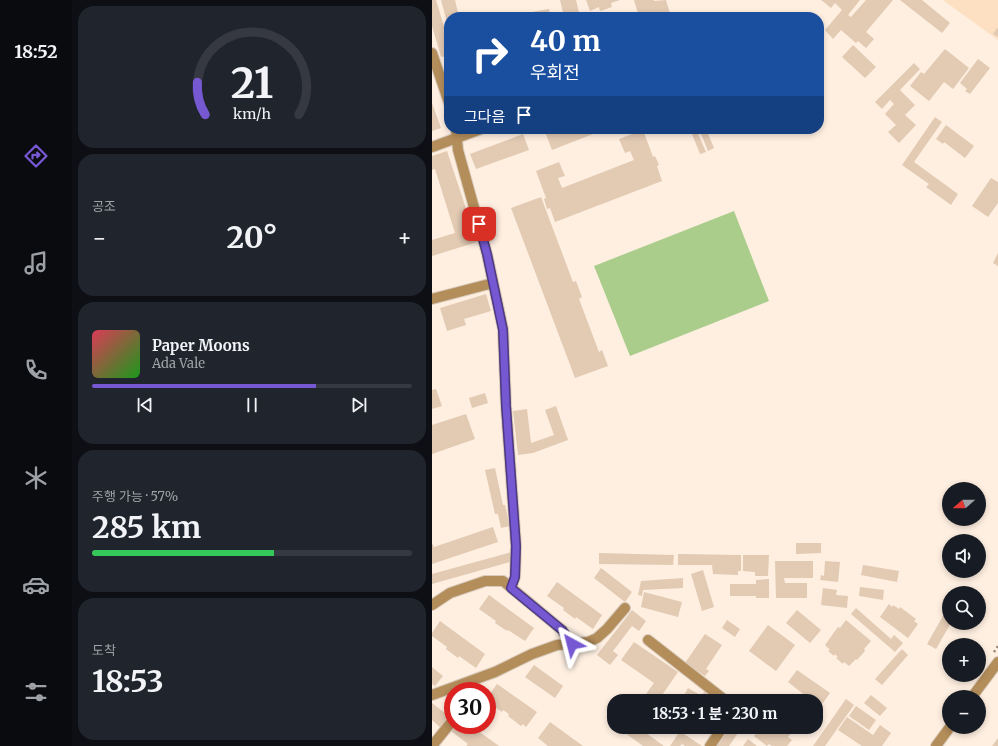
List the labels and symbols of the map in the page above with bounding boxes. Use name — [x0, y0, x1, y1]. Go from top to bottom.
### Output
pin — [462, 207, 496, 241]
north arrow — [942, 482, 986, 526]
position arrow — [551, 623, 593, 665]
speed limit sign: 30 — [444, 682, 496, 734]

